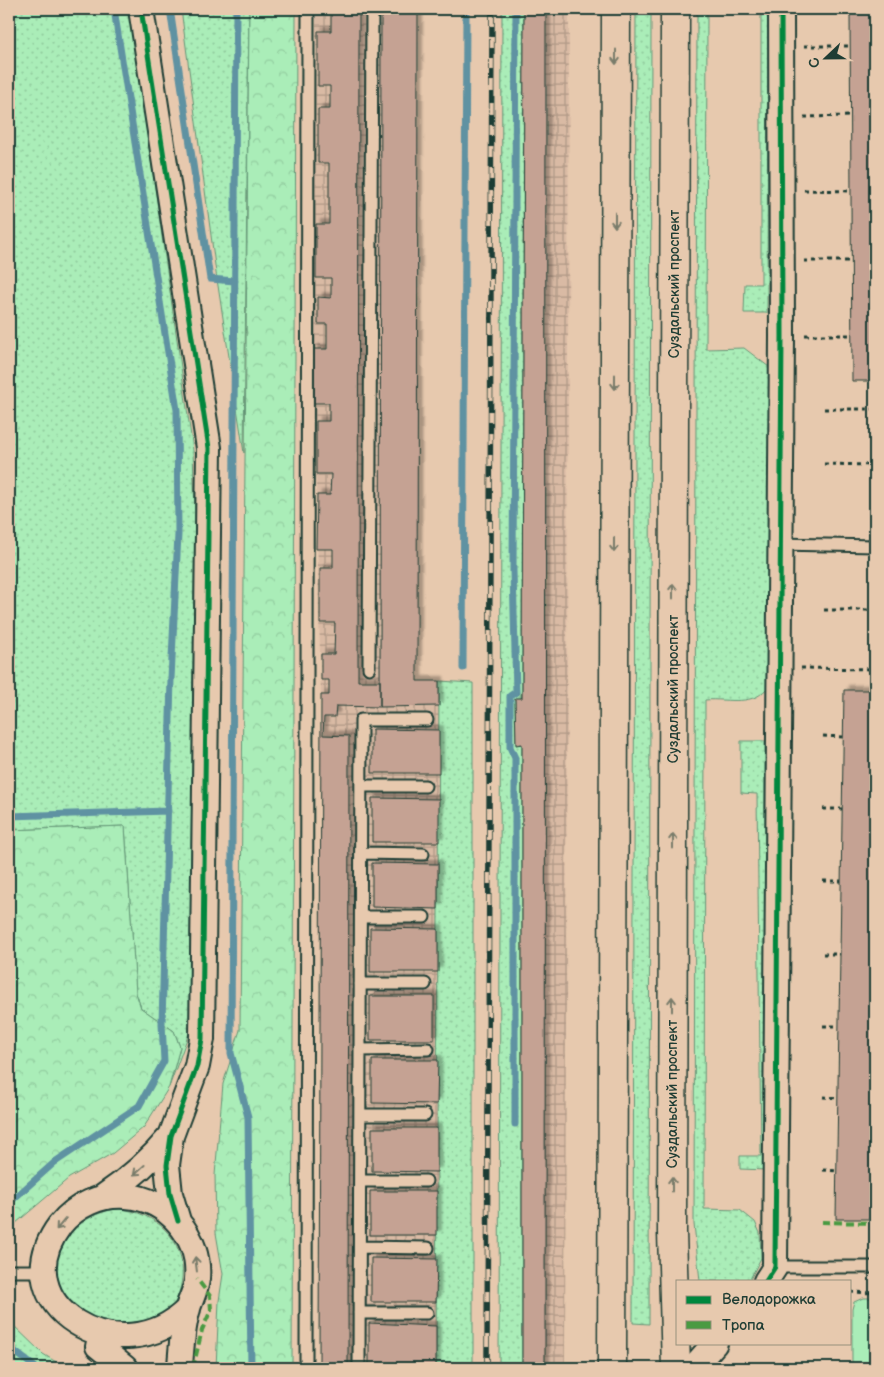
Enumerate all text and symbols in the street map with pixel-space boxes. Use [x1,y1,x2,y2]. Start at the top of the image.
north arrow [802,32,852,82]
one-way arrow [611,49,621,65]
text: С [805,55,824,70]
street label: Суздальский проспект [666,209,683,358]
one-way arrow [610,212,620,228]
one-way arrow [610,374,620,390]
one-way arrow [609,536,619,553]
one-way arrow [668,583,678,600]
street label: Суздальский проспект [665,614,682,763]
one-way arrow [668,833,678,850]
one-way arrow [667,996,677,1012]
street label: Суздальский проспект [664,1019,681,1168]
one-way arrow [133,1164,146,1176]
one-way arrow [667,1176,677,1192]
one-way arrow [56,1217,67,1230]
one-way arrow [191,1256,201,1272]
legend [676,1280,852,1344]
text: Велодорожка [722,1290,816,1309]
text: Тропа [722,1316,765,1335]

